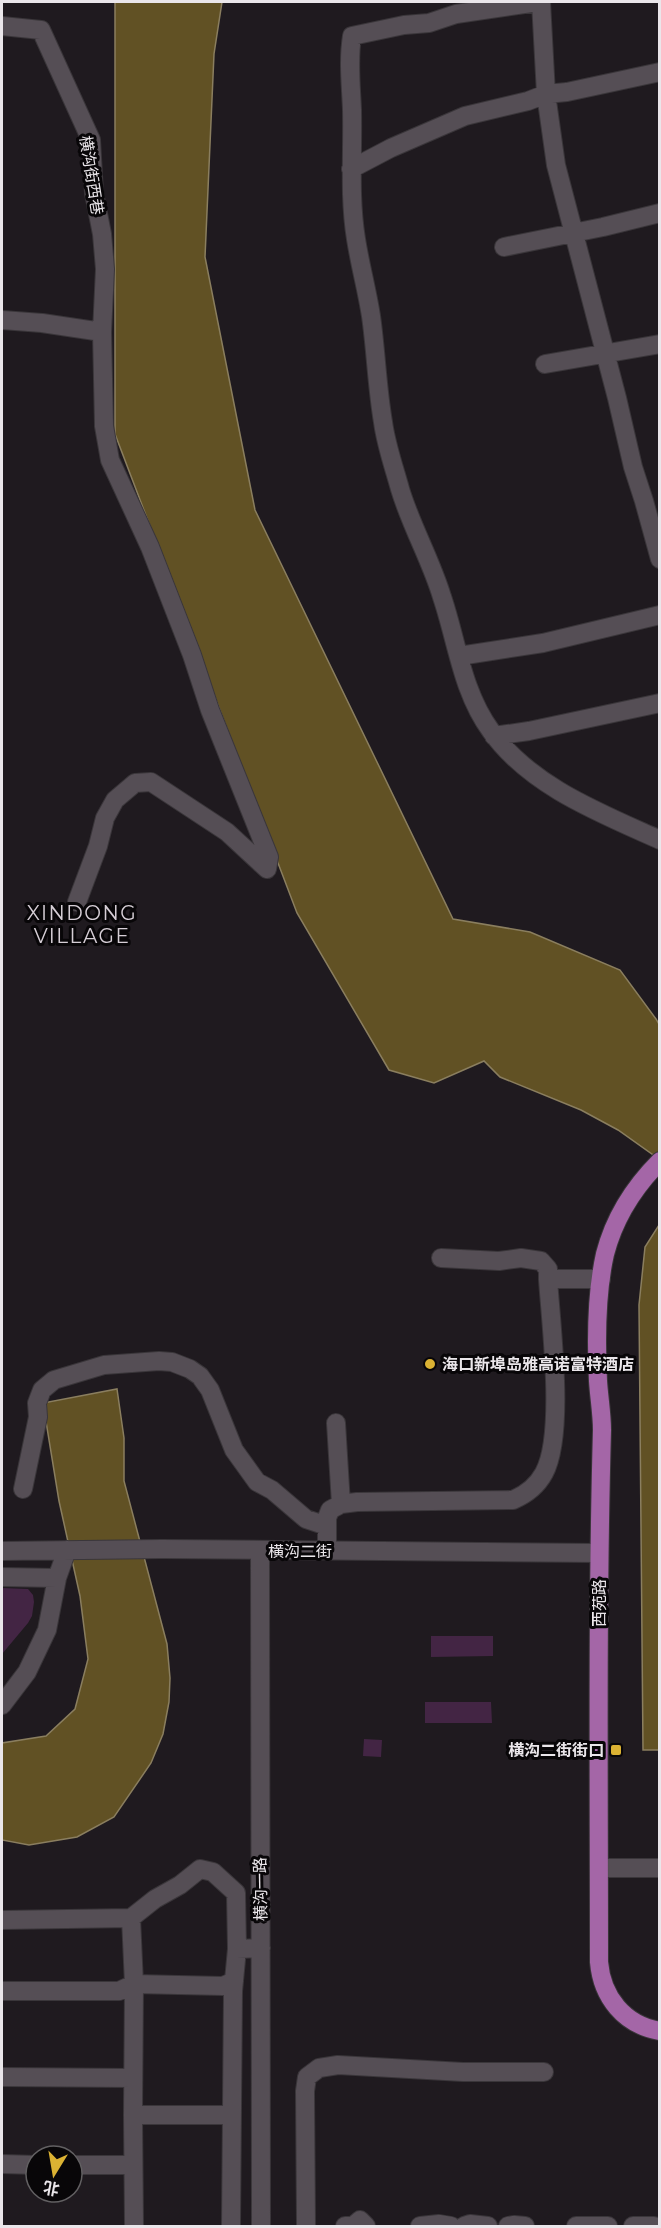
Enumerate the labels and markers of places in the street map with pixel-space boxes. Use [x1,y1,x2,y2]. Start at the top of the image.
place label: 海口新埠岛雅高诺富特酒店 [442,1355,634,1374]
marker: 海口新埠岛雅高诺富特酒店 [423,1357,437,1371]
place label: 横沟二街街口 [508,1741,604,1760]
marker: 横沟二街街口 [609,1743,623,1757]

